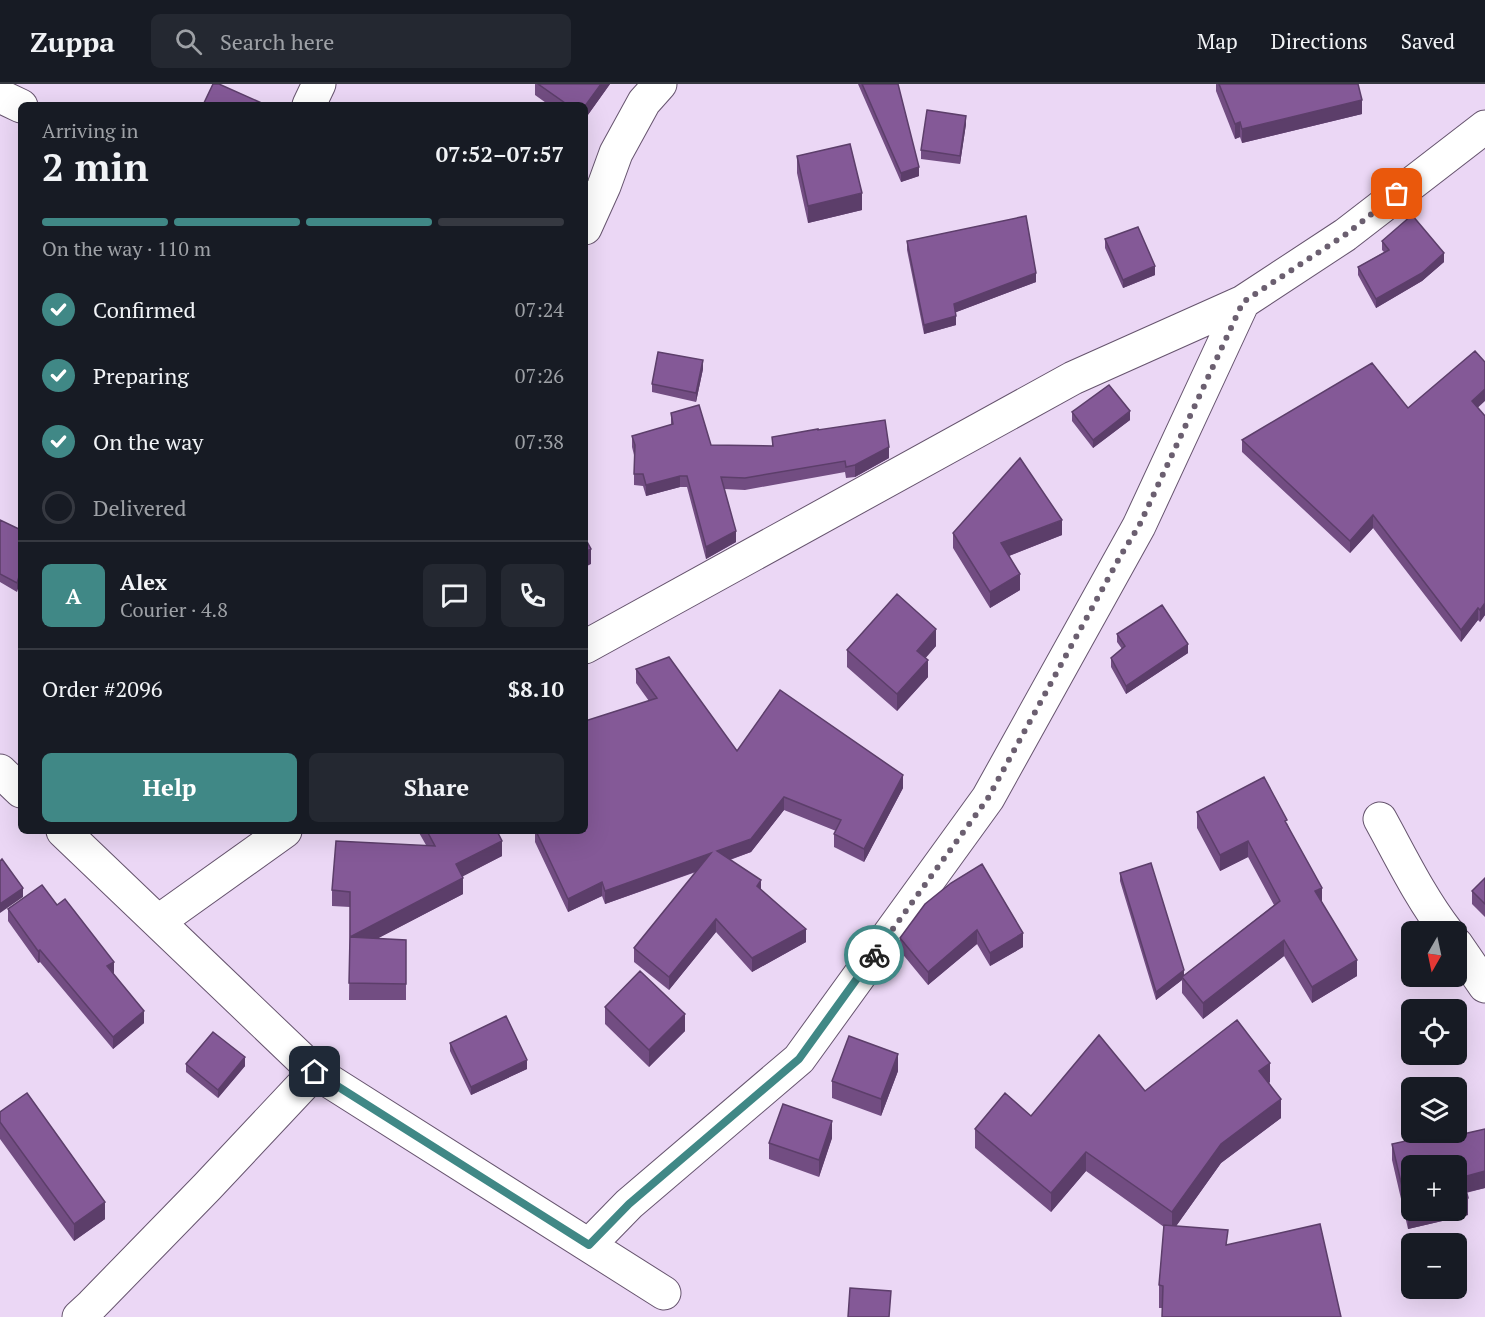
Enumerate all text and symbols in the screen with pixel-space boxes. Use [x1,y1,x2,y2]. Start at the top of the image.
search box [151,14,571,68]
text: Zuppa [30,23,115,60]
icon: search [172,25,205,58]
text: Search here [220,27,334,56]
text: Map [1197,27,1238,55]
text: Directions [1271,27,1368,55]
text: Saved [1401,27,1455,55]
text: Arriving in [42,117,138,144]
text: 07:52–07:57 [436,139,564,168]
text: 2 min [42,140,149,192]
pin [1371,168,1422,219]
icon: bag [1380,177,1413,210]
text: On the way · 110 m [42,235,211,262]
icon: check [42,293,75,326]
text: Confirmed [93,295,196,324]
text: 07:24 [515,296,564,323]
icon: check [42,359,75,392]
text: Preparing [93,361,189,390]
text: 07:26 [515,362,564,389]
icon: check [42,425,75,458]
text: On the way [93,427,203,456]
text: 07:38 [515,428,564,455]
text: Delivered [93,493,186,522]
button: chat [423,564,486,627]
button: phone [501,564,564,627]
text: Alex [120,567,167,596]
text: A [65,581,82,610]
text: Courier · 4.8 [120,596,228,623]
text: Order #2096 [42,674,162,703]
text: $8.10 [508,674,564,703]
button: Help [42,753,297,822]
button: Share [309,753,564,822]
north arrow [1401,921,1467,987]
map controls [1401,921,1467,1299]
courier [844,925,904,985]
icon: bike [858,939,891,972]
button: locate [1401,999,1467,1065]
pin [289,1046,340,1097]
icon: home [298,1055,331,1088]
button: layers [1401,1077,1467,1143]
button: + [1401,1155,1467,1221]
button: − [1401,1233,1467,1299]

